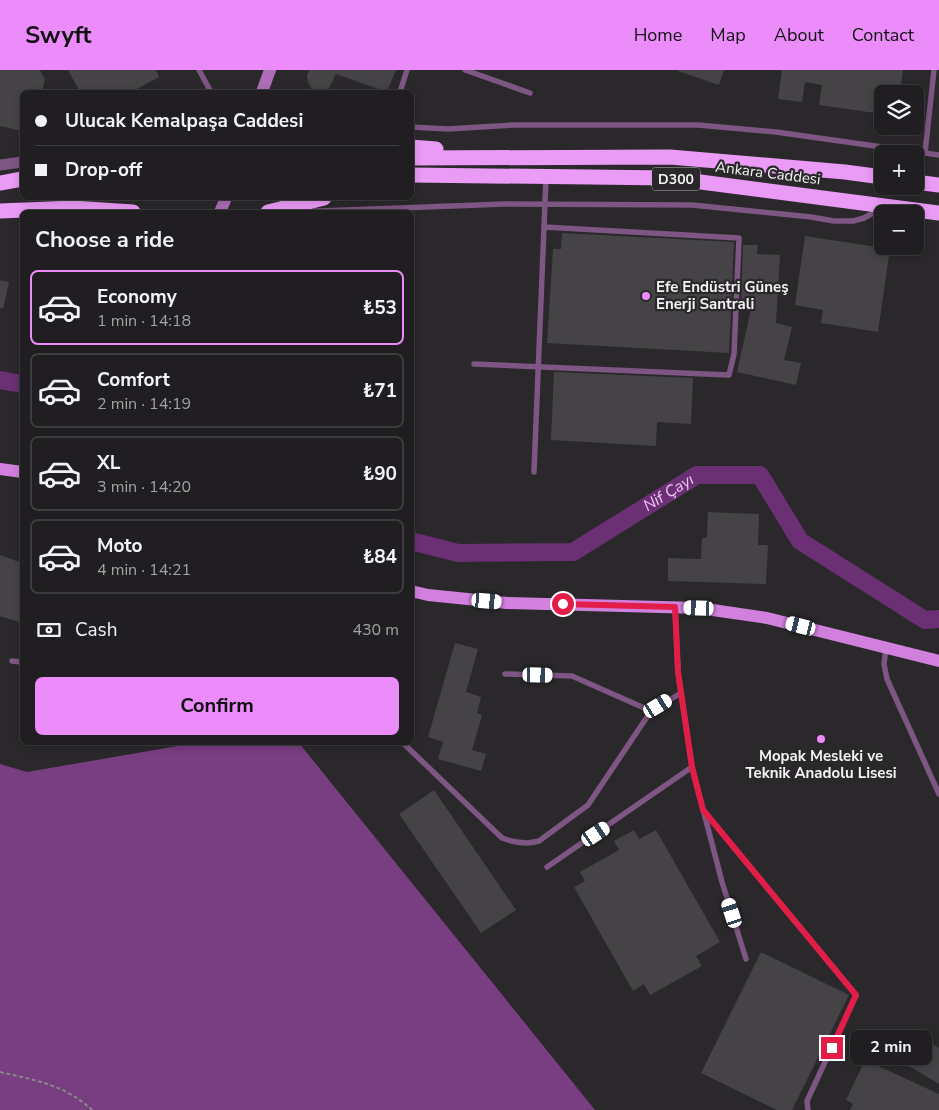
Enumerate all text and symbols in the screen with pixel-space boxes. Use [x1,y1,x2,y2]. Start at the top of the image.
text: Swyft [25,19,91,51]
text: Home [634,23,682,47]
text: Map [710,23,746,47]
text: About [774,23,824,47]
text: Contact [852,23,914,47]
map controls [874,85,924,255]
button: layers [874,85,924,135]
text: Ulucak Kemalpaşa Caddesi [65,108,303,134]
button: + [874,145,924,195]
text: Drop-off [65,157,142,183]
street label: Ankara Caddesi [714,157,822,189]
road number: D300 [652,168,700,190]
button: − [874,205,924,255]
text: Choose a ride [35,225,174,255]
place label: Efe Endüstri Güneş Enerji Santrali [656,277,788,314]
text: Economy [97,284,177,310]
icon: car [37,285,82,330]
marker: Efe Endüstri Güneş Enerji Santrali [640,290,652,302]
text: ₺53 [363,295,397,321]
text: 1 min · 14:18 [97,310,191,332]
text: Comfort [97,367,170,393]
icon: car [37,368,82,413]
text: ₺71 [363,378,397,404]
text: 2 min · 14:19 [97,393,191,415]
text: XL [97,450,120,476]
icon: car [37,451,82,496]
text: ₺90 [363,461,397,487]
water label: Nif Çayı [639,468,698,517]
text: 3 min · 14:20 [97,476,191,498]
text: Moto [97,533,143,559]
icon: car [37,534,82,579]
text: ₺84 [363,544,397,570]
text: 4 min · 14:21 [97,559,191,581]
car [471,592,502,610]
route start [552,593,574,615]
car [683,600,714,616]
car [784,615,817,637]
icon: cash [35,616,63,644]
text: Cash [75,617,117,643]
text: 430 m [352,619,399,641]
car [522,667,553,683]
button: Confirm [35,677,399,735]
car [641,692,674,720]
marker: Mopak Mesleki ve Teknik Anadolu Lisesi [815,733,827,745]
place label: Mopak Mesleki ve Teknik Anadolu Lisesi [745,746,897,783]
car [579,819,612,849]
car [720,896,743,930]
callout: 2 min [850,1030,932,1066]
text: 2 min [870,1036,912,1058]
route end [821,1037,843,1059]

